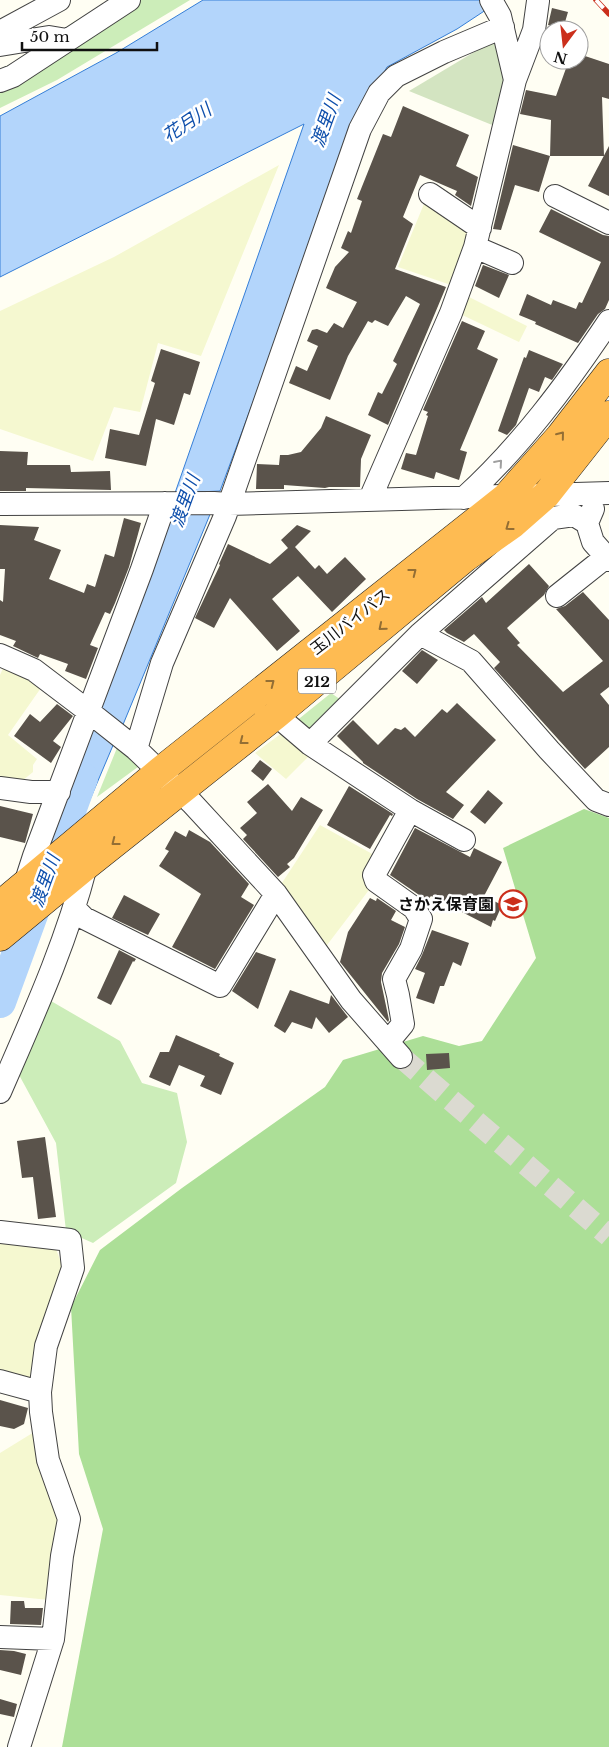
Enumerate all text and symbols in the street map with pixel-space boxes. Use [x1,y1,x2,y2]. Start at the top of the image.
scale bar [22,20,158,52]
north arrow [539,20,589,70]
text: 50 m [30,27,70,46]
text: N [552,47,569,68]
water label: 渡里川 [306,90,346,150]
water label: 花月川 [158,98,217,147]
one-way arrow [556,432,564,441]
one-way arrow [493,460,502,469]
water label: 渡里川 [165,470,205,530]
one-way arrow [505,521,515,530]
one-way arrow [407,569,416,577]
street label: 玉川バイパス [306,584,394,658]
one-way arrow [378,621,387,630]
road number: 212 [298,668,336,694]
one-way arrow [265,681,274,689]
one-way arrow [239,736,248,745]
one-way arrow [112,837,121,846]
water label: 渡里川 [25,850,65,910]
school or university icon: さかえ保育園 [498,889,528,919]
place label: さかえ保育園 [398,894,494,914]

